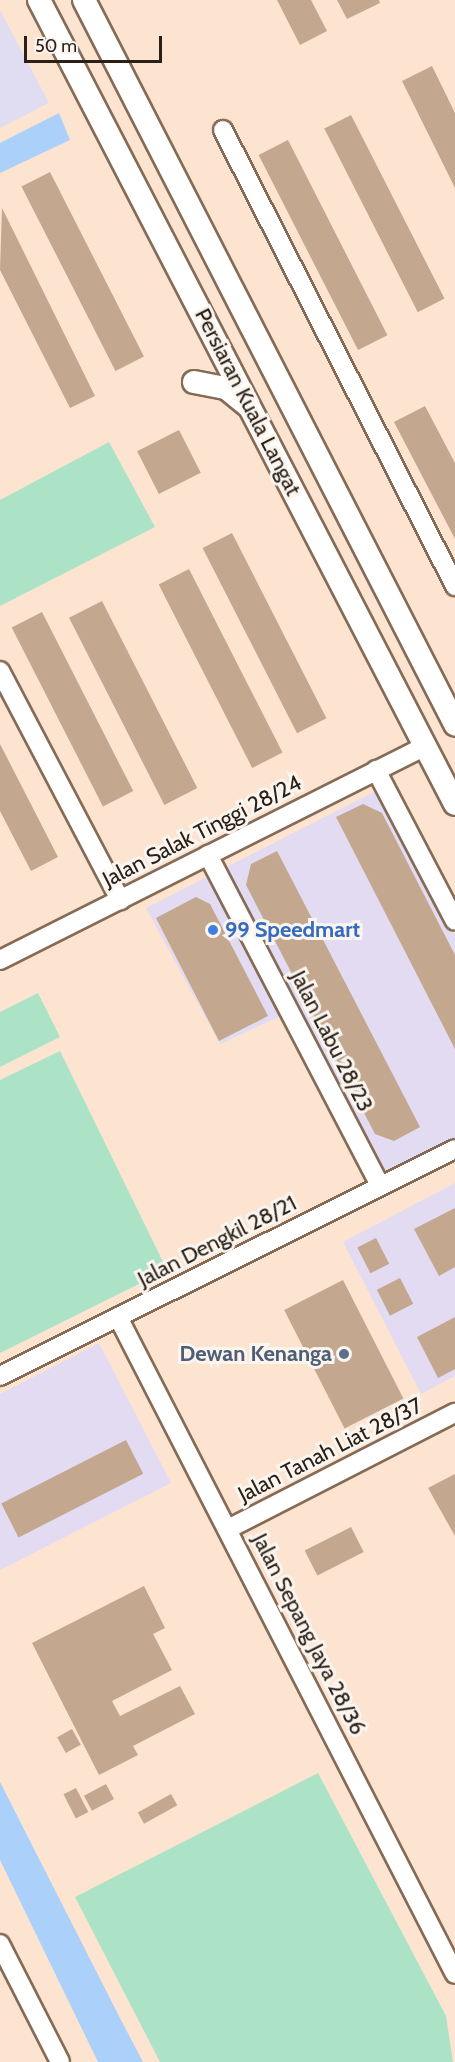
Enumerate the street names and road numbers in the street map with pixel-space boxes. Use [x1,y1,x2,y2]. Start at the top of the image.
street label: Persiaran Kuala Langat [189,304,307,500]
street label: Jalan Salak Tinggi 28/24 [98,769,306,893]
street label: Jalan Labu 28/23 [285,966,379,1116]
street label: Jalan Dengkil 28/21 [133,1190,301,1292]
street label: Jalan Tanah Liat 28/37 [234,1392,426,1508]
street label: Jalan Sepang Jaya 28/36 [247,1529,371,1739]

